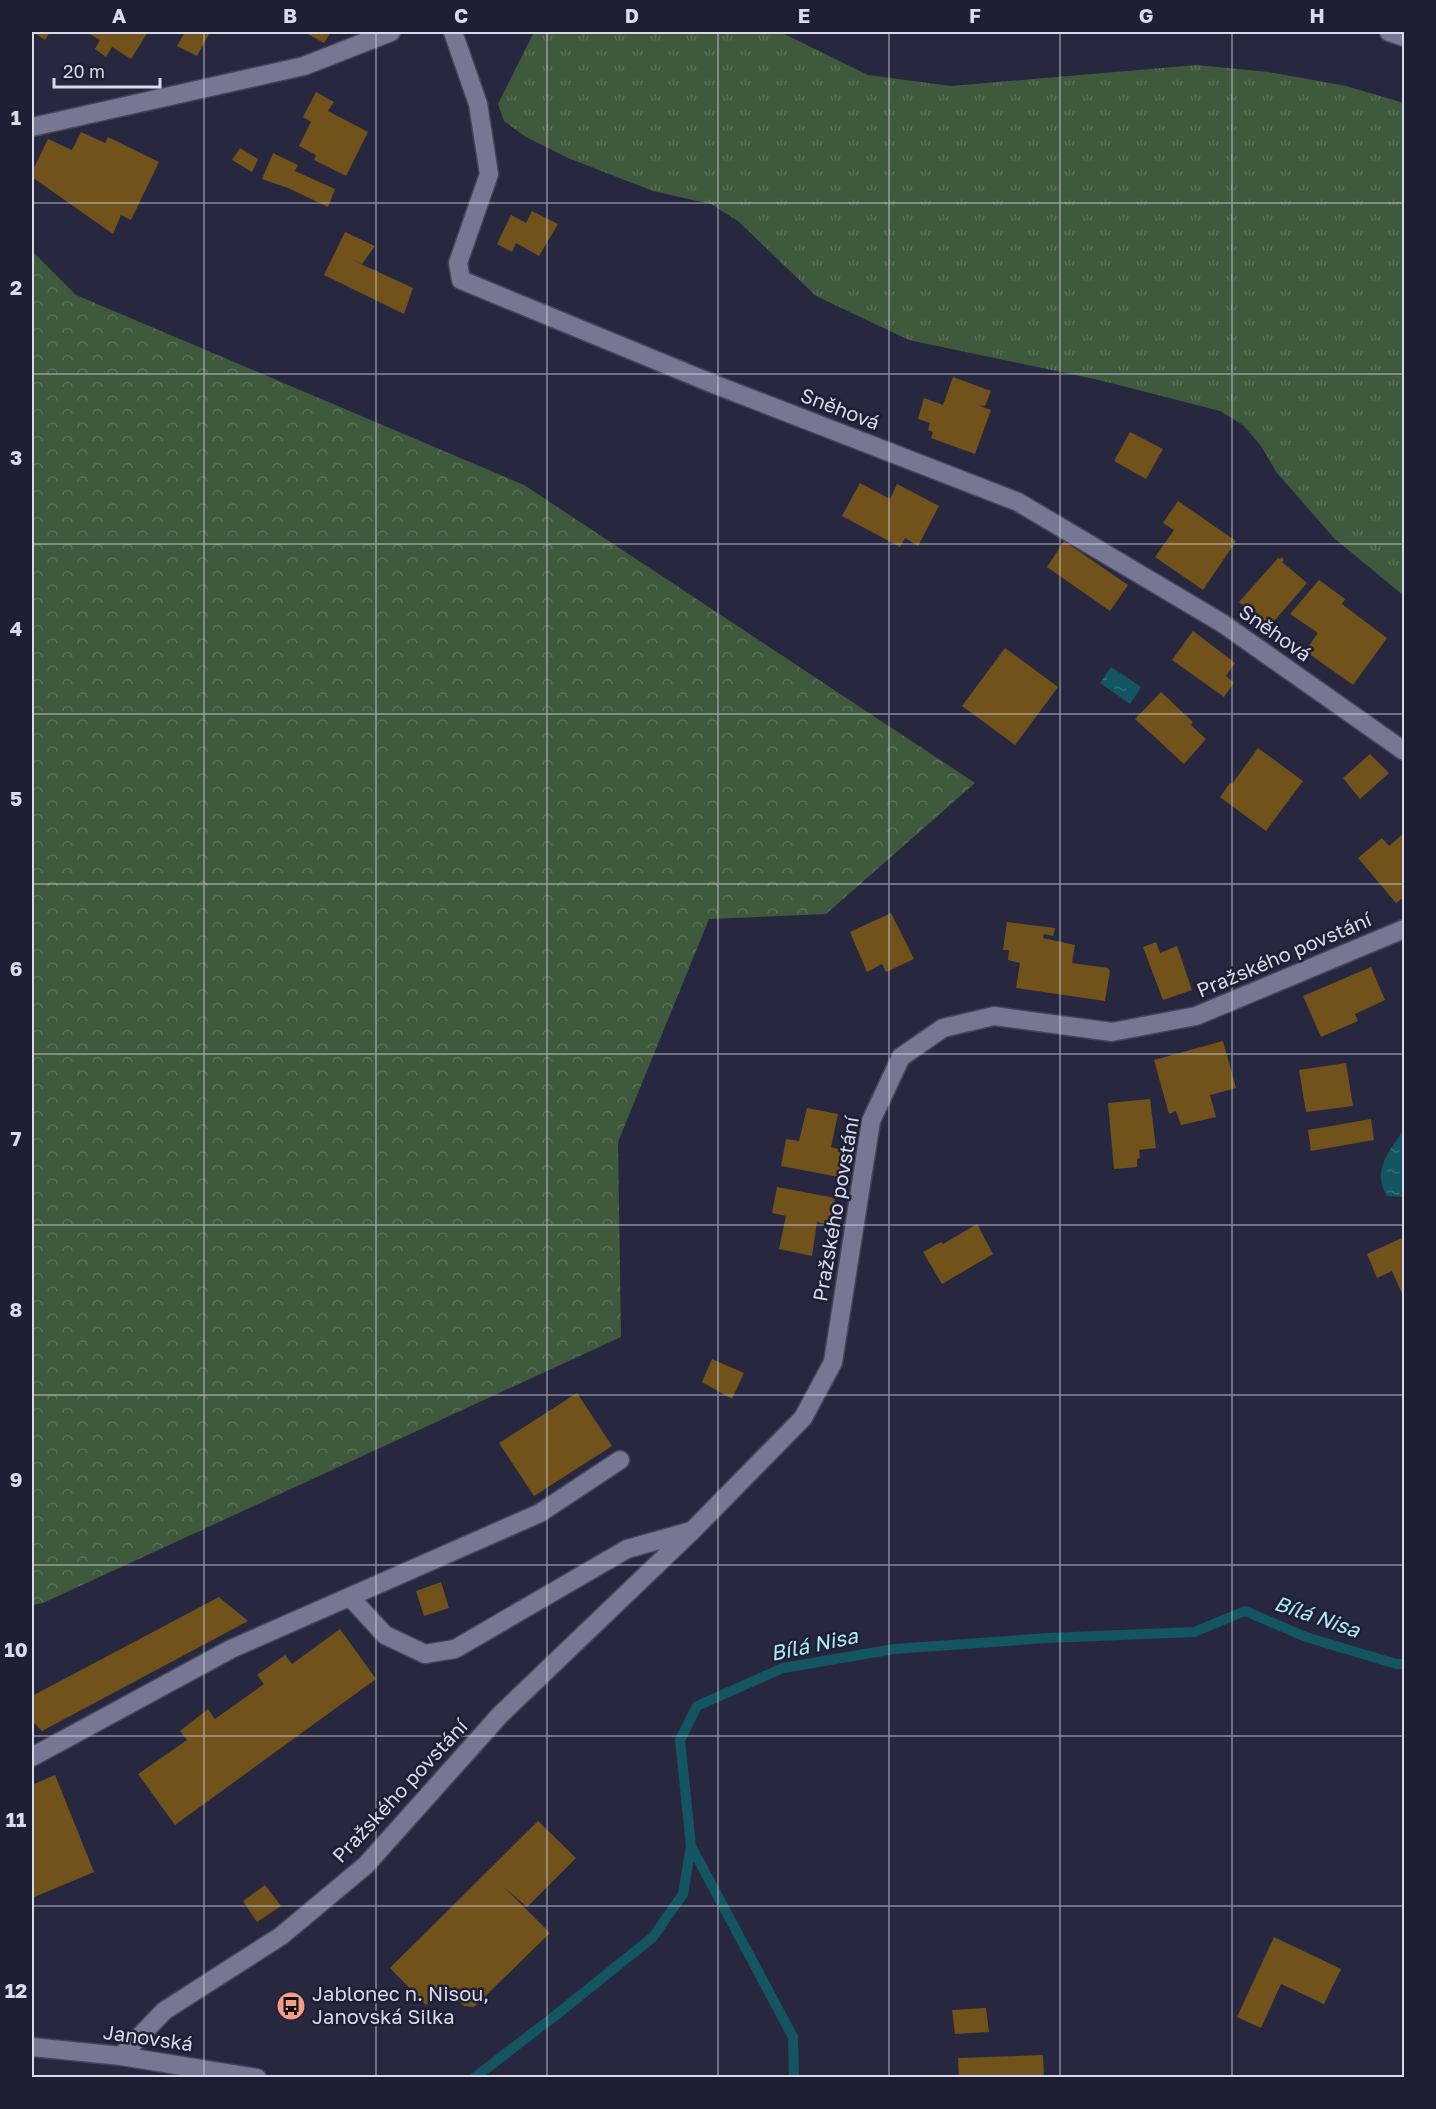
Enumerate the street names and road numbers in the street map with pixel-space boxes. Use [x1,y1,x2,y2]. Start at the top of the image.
street label: Sněhová [798,382,883,434]
street label: Sněhová [1235,599,1316,666]
street label: Pražského povstání [1193,906,1376,1002]
street label: Pražského povstání [807,1113,863,1303]
street label: Pražského povstání [327,1712,473,1867]
street label: Janovská [102,2019,195,2055]

